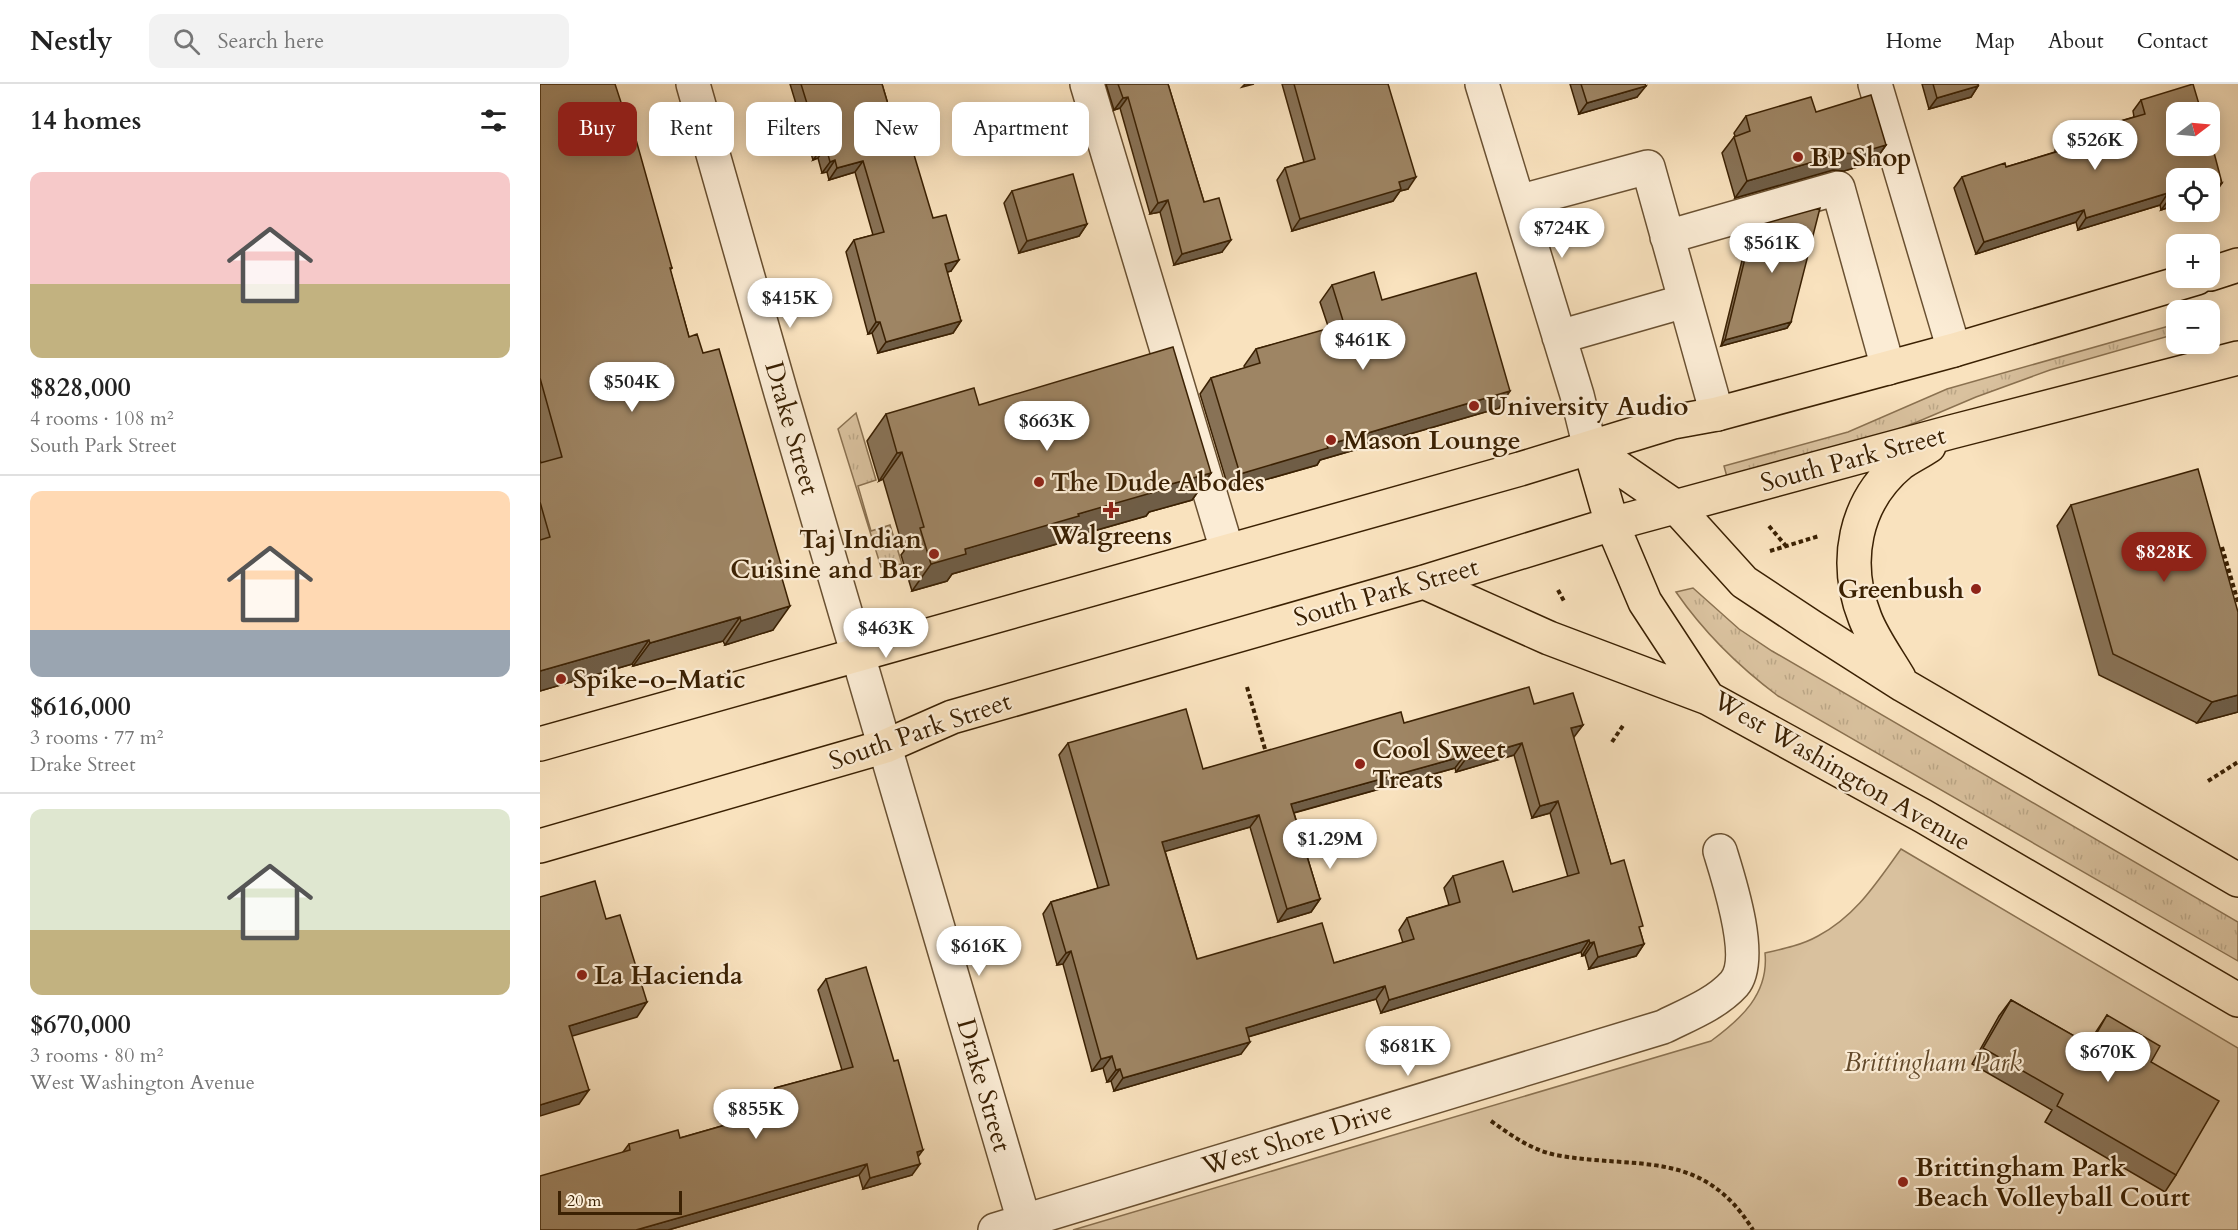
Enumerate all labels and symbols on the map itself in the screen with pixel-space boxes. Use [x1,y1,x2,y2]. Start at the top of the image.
north arrow [2166,102,2220,156]
pin: $526K [2053,120,2137,171]
place label: BP Shop [1810,140,1912,175]
marker: BP Shop [1791,150,1805,164]
pin: $724K [1520,208,1604,259]
pin: $561K [1730,223,1814,274]
pin: $415K [748,278,832,329]
pin: $461K [1321,320,1405,371]
street label: Drake Street [756,357,828,499]
pin: $504K [590,362,674,413]
place label: University Audio [1486,389,1688,424]
marker: University Audio [1467,399,1481,413]
pin: $663K [1005,401,1089,452]
street label: South Park Street [1757,417,1949,501]
place label: Mason Lounge [1343,423,1521,458]
marker: Mason Lounge [1324,433,1338,447]
place label: The Dude Abodes [1051,465,1265,500]
marker: The Dude Abodes [1032,475,1046,489]
marker: Walgreens [1104,503,1118,517]
place label: Walgreens [1049,518,1172,553]
place label: Taj Indian Cuisine and Bar [730,522,923,587]
pin: $828K [2122,532,2206,583]
marker: Taj Indian Cuisine and Bar [927,547,941,561]
street label: South Park Street [1290,549,1482,635]
place label: Greenbush [1838,572,1964,607]
marker: Greenbush [1969,582,1983,596]
pin: $463K [844,608,928,659]
place label: Spike-o-Matic [573,662,746,697]
marker: Spike-o-Matic [554,672,568,686]
street label: West Washington Avenue [1706,682,1977,859]
street label: South Park Street [824,683,1016,779]
place label: Cool Sweet Treats [1372,732,1505,797]
marker: Cool Sweet Treats [1353,757,1367,771]
pin: $1.29M [1281,819,1379,870]
pin: $616K [937,926,1021,977]
place label: La Hacienda [594,958,743,993]
marker: La Hacienda [575,968,589,982]
street label: Drake Street [948,1014,1020,1156]
pin: $681K [1366,1026,1450,1077]
pin: $670K [2066,1032,2150,1083]
park label: Brittingham Park [1844,1045,2022,1080]
pin: $855K [714,1089,798,1140]
street label: West Shore Drive [1197,1092,1396,1184]
place label: Brittingham Park Beach Volleyball Court [1915,1150,2190,1215]
marker: Brittingham Park Beach Volleyball Court [1896,1175,1910,1189]
scale bar [558,1188,682,1216]

